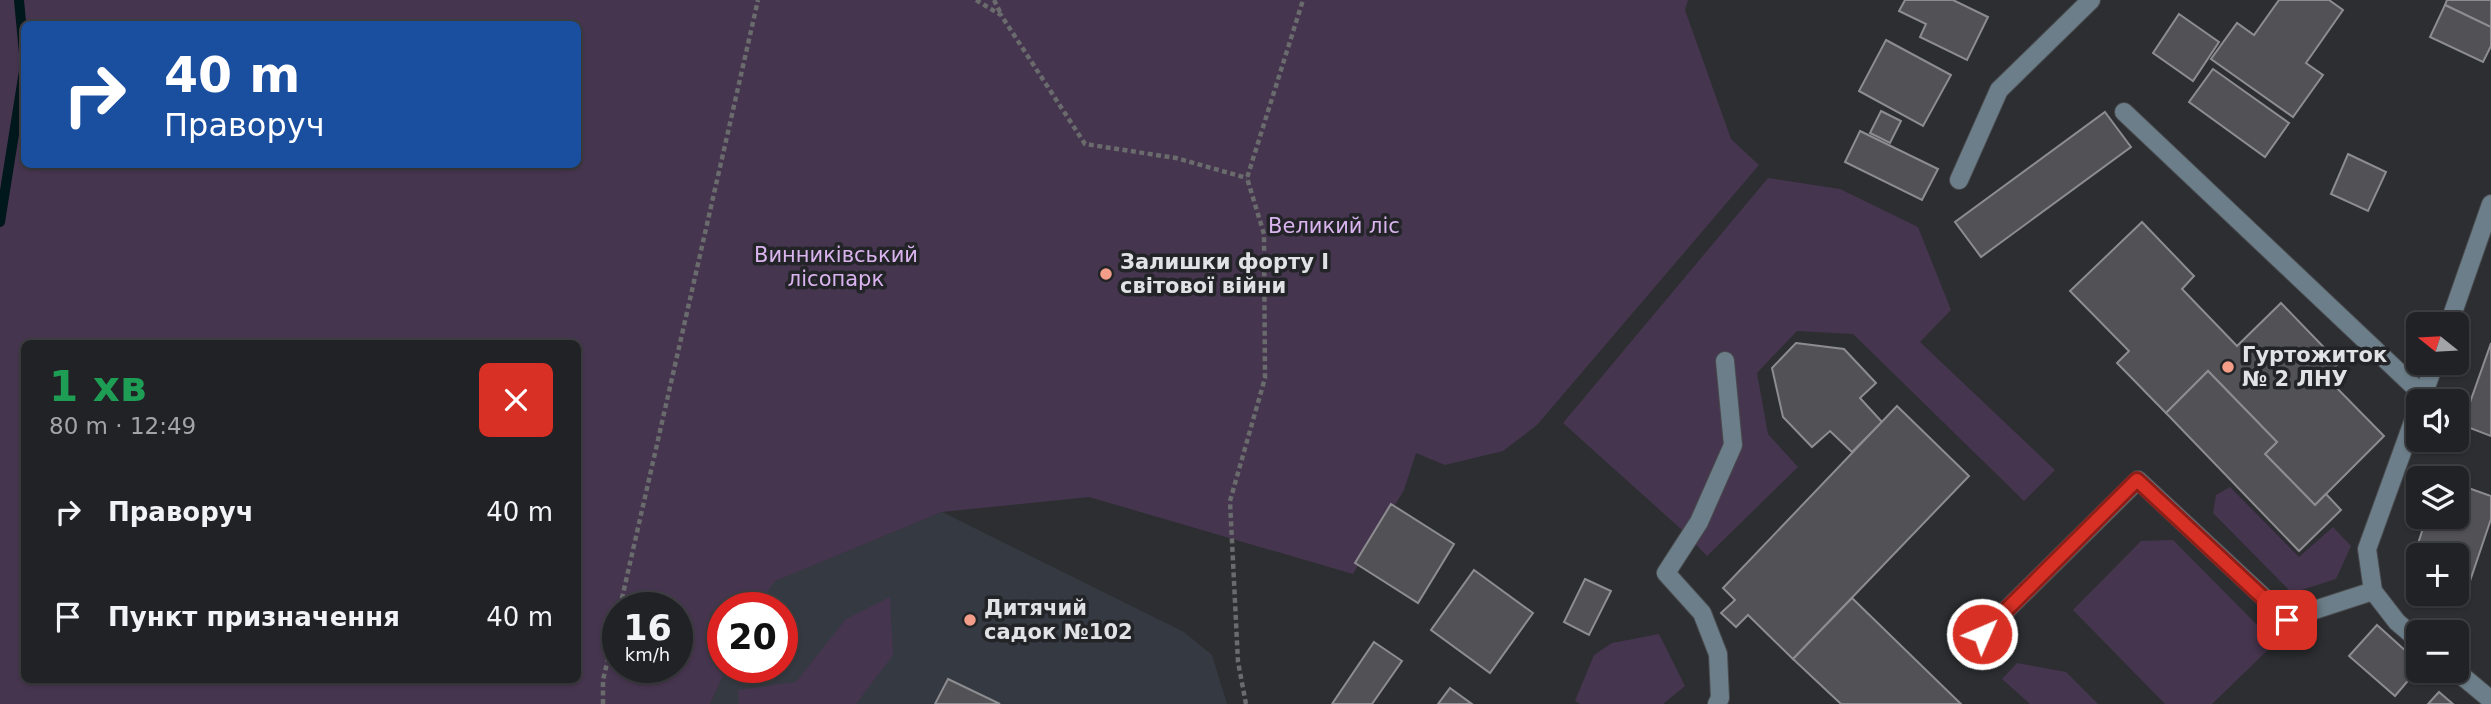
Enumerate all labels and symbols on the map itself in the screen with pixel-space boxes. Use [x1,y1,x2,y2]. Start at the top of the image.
park label: Великий ліс [1268,214,1400,238]
park label: Винниківський лісопарк [754,243,918,291]
place label: Залишки форту І світової війни [1120,250,1329,298]
marker: Залишки форту І світової війни [1098,266,1114,282]
north arrow [2406,312,2469,374]
place label: Гуртожиток № 2 ЛНУ [2242,343,2387,391]
marker: Гуртожиток № 2 ЛНУ [2220,359,2236,375]
pin [2257,590,2317,650]
speed limit sign: 20 [707,592,798,683]
place label: Дитячий садок №102 [984,596,1133,644]
position arrow [1945,597,2019,671]
marker: Дитячий садок №102 [962,612,978,628]

